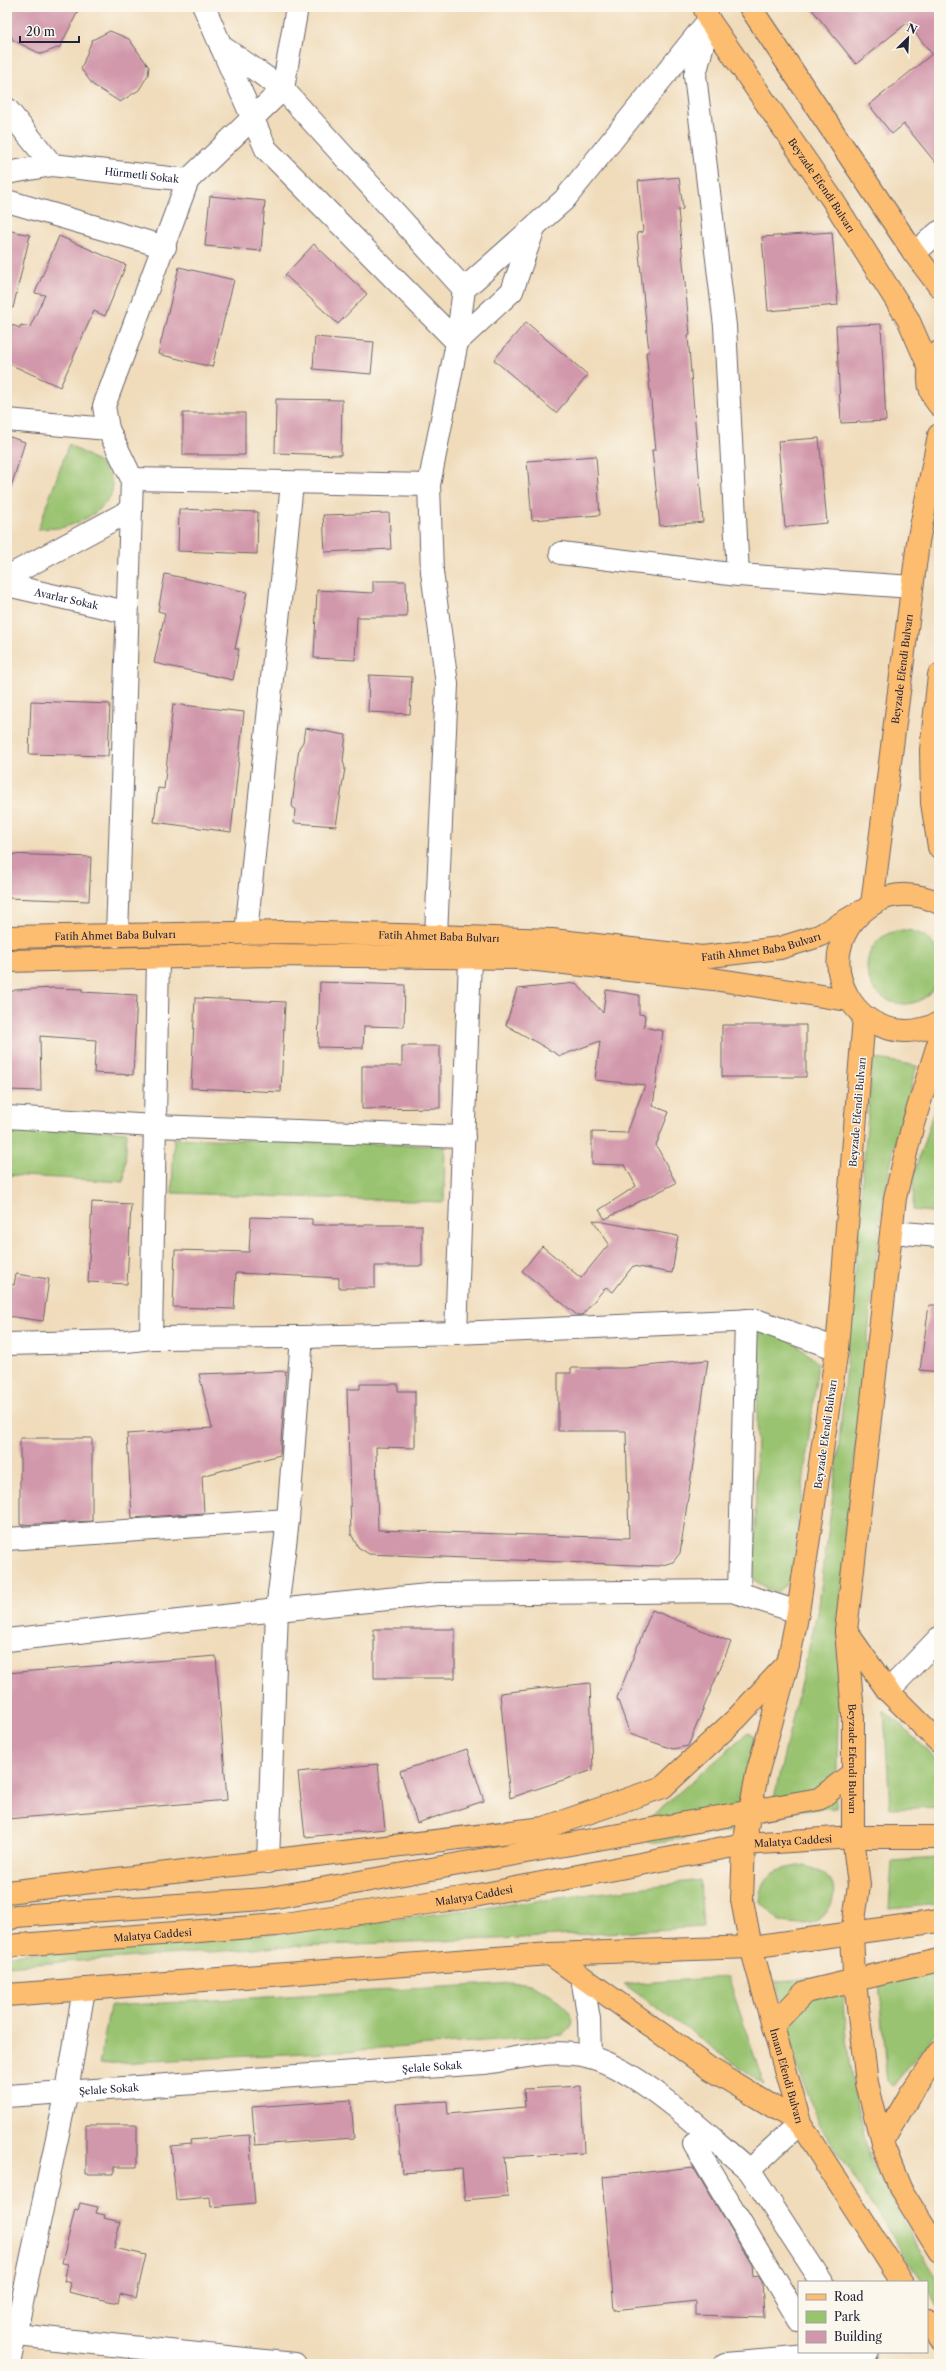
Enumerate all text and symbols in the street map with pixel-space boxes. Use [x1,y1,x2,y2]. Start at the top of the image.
scale bar [20,18,79,44]
north arrow [888,18,928,58]
text: N [905,21,920,37]
text: 20 m [26,24,55,39]
street label: Beyzade Efendi Bulvarı [785,136,857,235]
street label: Hürmetli Sokak [104,165,181,186]
street label: Avarlar Sokak [32,585,101,613]
street label: Beyzade Efendi Bulvarı [889,613,916,725]
street label: Fatih Ahmet Baba Bulvarı [54,928,176,943]
street label: Fatih Ahmet Baba Bulvarı [378,928,500,945]
street label: Fatih Ahmet Baba Bulvarı [701,930,822,964]
street label: Beyzade Efendi Bulvarı [846,1056,869,1168]
street label: Beyzade Efendi Bulvarı [811,1378,840,1490]
street label: Beyzade Efendi Bulvarı [845,1703,859,1814]
street label: Malatya Caddesi [753,1832,833,1850]
street label: Malatya Caddesi [434,1883,514,1909]
street label: Malatya Caddesi [113,1926,192,1945]
street label: İmam Efendi Bulvarı [767,2027,806,2125]
street label: Şelale Sokak [402,2058,464,2076]
street label: Şelale Sokak [78,2081,140,2098]
legend [798,2281,928,2353]
text: Road [834,2289,864,2304]
text: Park [834,2309,861,2324]
text: Building [834,2329,882,2344]

